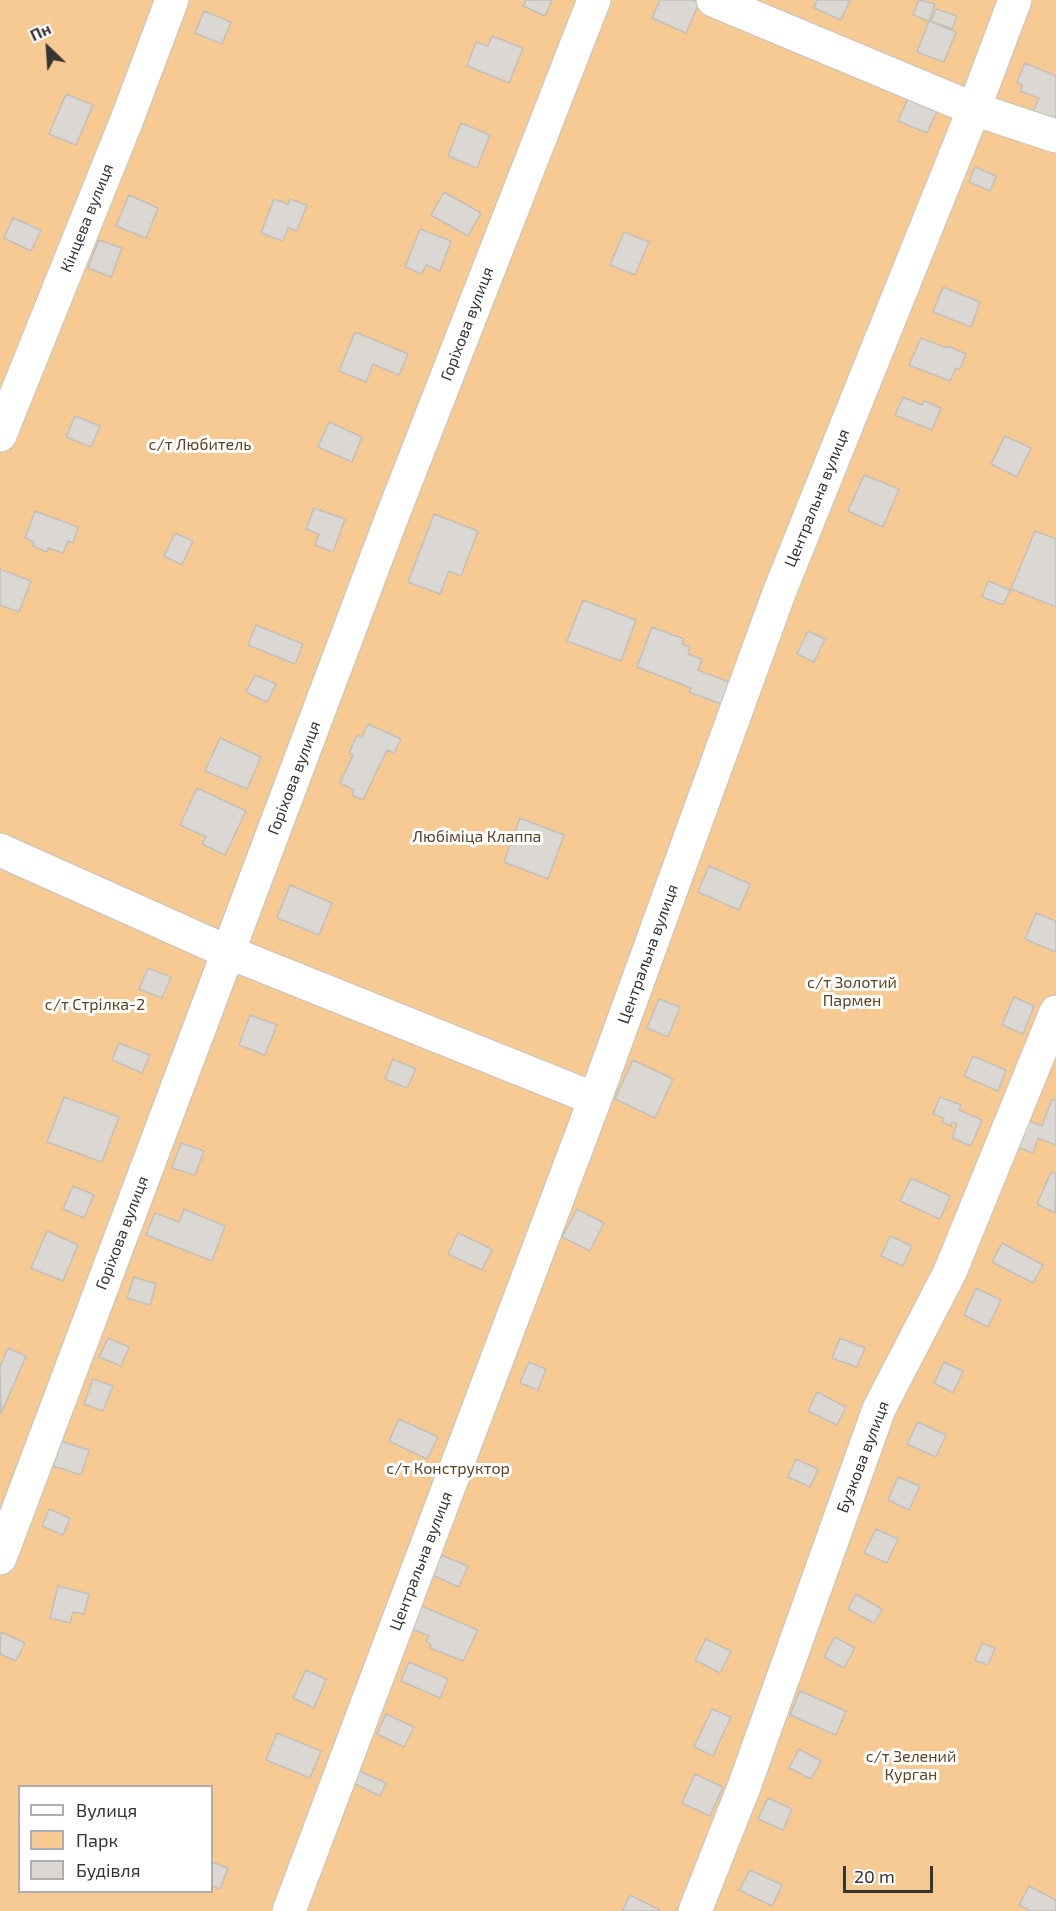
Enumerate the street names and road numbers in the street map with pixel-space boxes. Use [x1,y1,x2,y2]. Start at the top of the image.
street label: Кінцева вулиця [56,161,118,275]
street label: Горіхова вулиця [436,264,498,384]
street label: Центральна вулиця [781,426,853,570]
street label: Горіхова вулиця [263,718,325,838]
street label: Центральна вулиця [614,882,682,1026]
street label: Горіхова вулиця [91,1173,153,1293]
street label: Бузкова вулиця [833,1398,893,1516]
street label: Центральна вулиця [386,1489,456,1633]

